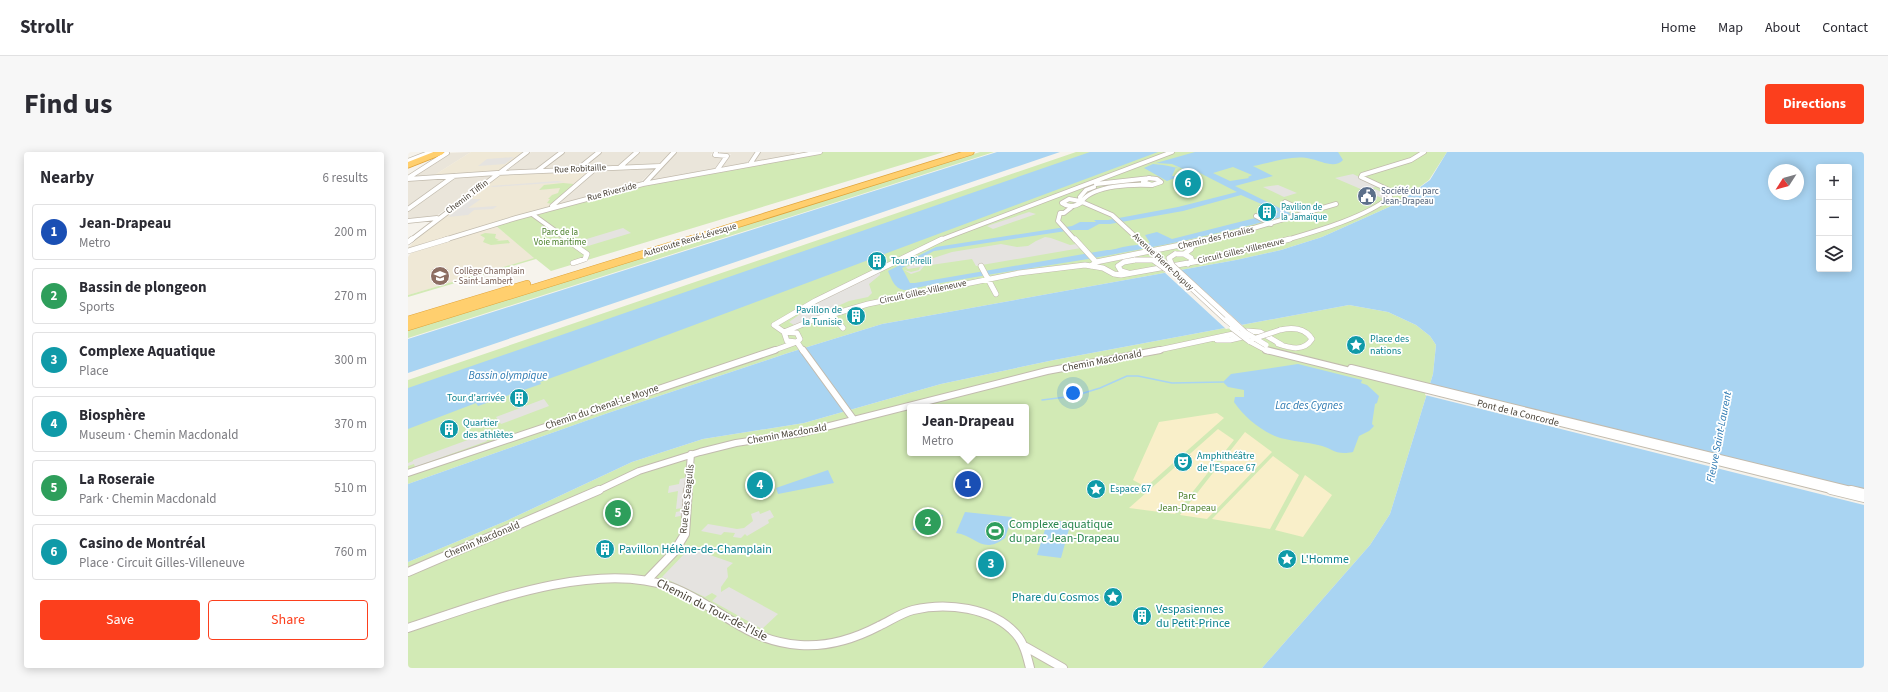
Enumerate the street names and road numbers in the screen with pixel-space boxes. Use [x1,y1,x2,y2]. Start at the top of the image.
street label: Rue Robitaille [554,161,607,177]
street label: Chemin Tiffin [443,177,491,217]
street label: Rue Riverside [586,179,639,205]
street label: Autoroute René-Lévesque [642,219,739,260]
street label: Chemin des Floralies [1177,223,1256,253]
street label: Avenue Pierre-Dupuy [1130,230,1197,294]
street label: Circuit Gilles-Villeneuve [1196,235,1286,267]
street label: Circuit Gilles-Villeneuve [878,276,968,308]
street label: Chemin Macdonald [1061,346,1143,376]
street label: Chemin du Chenal-Le Moyne [543,381,661,433]
street label: Pont de la Concorde [1476,396,1561,430]
street label: Chemin Macdonald [746,420,828,448]
street label: Rue des Seagulls [676,464,698,534]
street label: Chemin Macdonald [442,518,522,562]
street label: Chemin du Tour-de-l'Isle [653,575,771,645]

